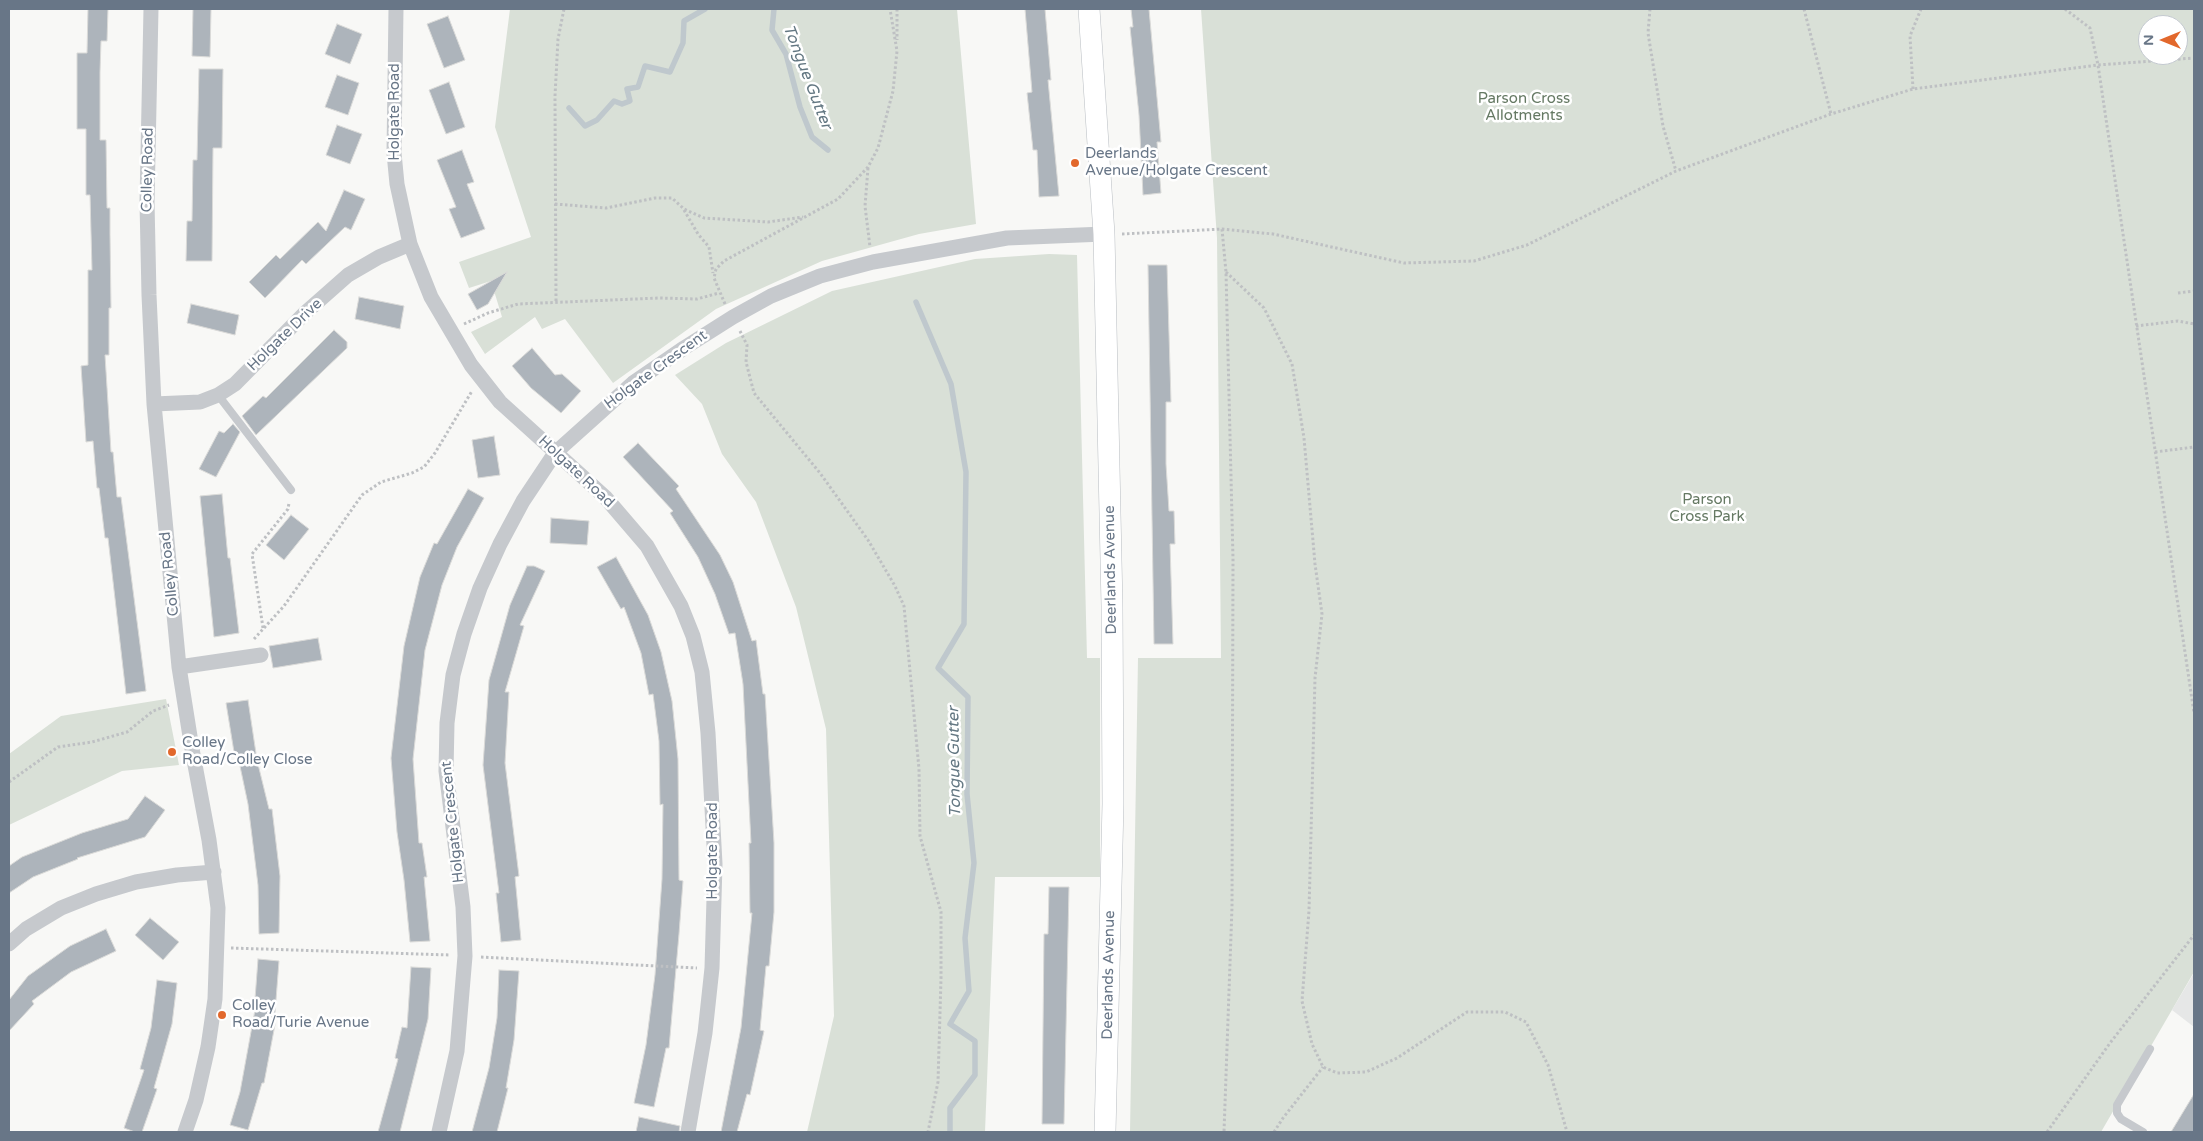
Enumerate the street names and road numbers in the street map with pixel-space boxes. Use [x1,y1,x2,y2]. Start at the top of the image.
street label: Holgate Road [386,63,404,161]
street label: Colley Road [138,127,158,213]
street label: Holgate Drive [244,295,326,375]
street label: Holgate Crescent [601,327,711,413]
street label: Holgate Road [534,432,618,512]
street label: Deerlands Avenue [1101,505,1121,635]
street label: Colley Road [157,531,183,617]
street label: Holgate Crescent [438,760,468,884]
street label: Holgate Road [704,802,722,900]
street label: Deerlands Avenue [1099,910,1119,1040]

